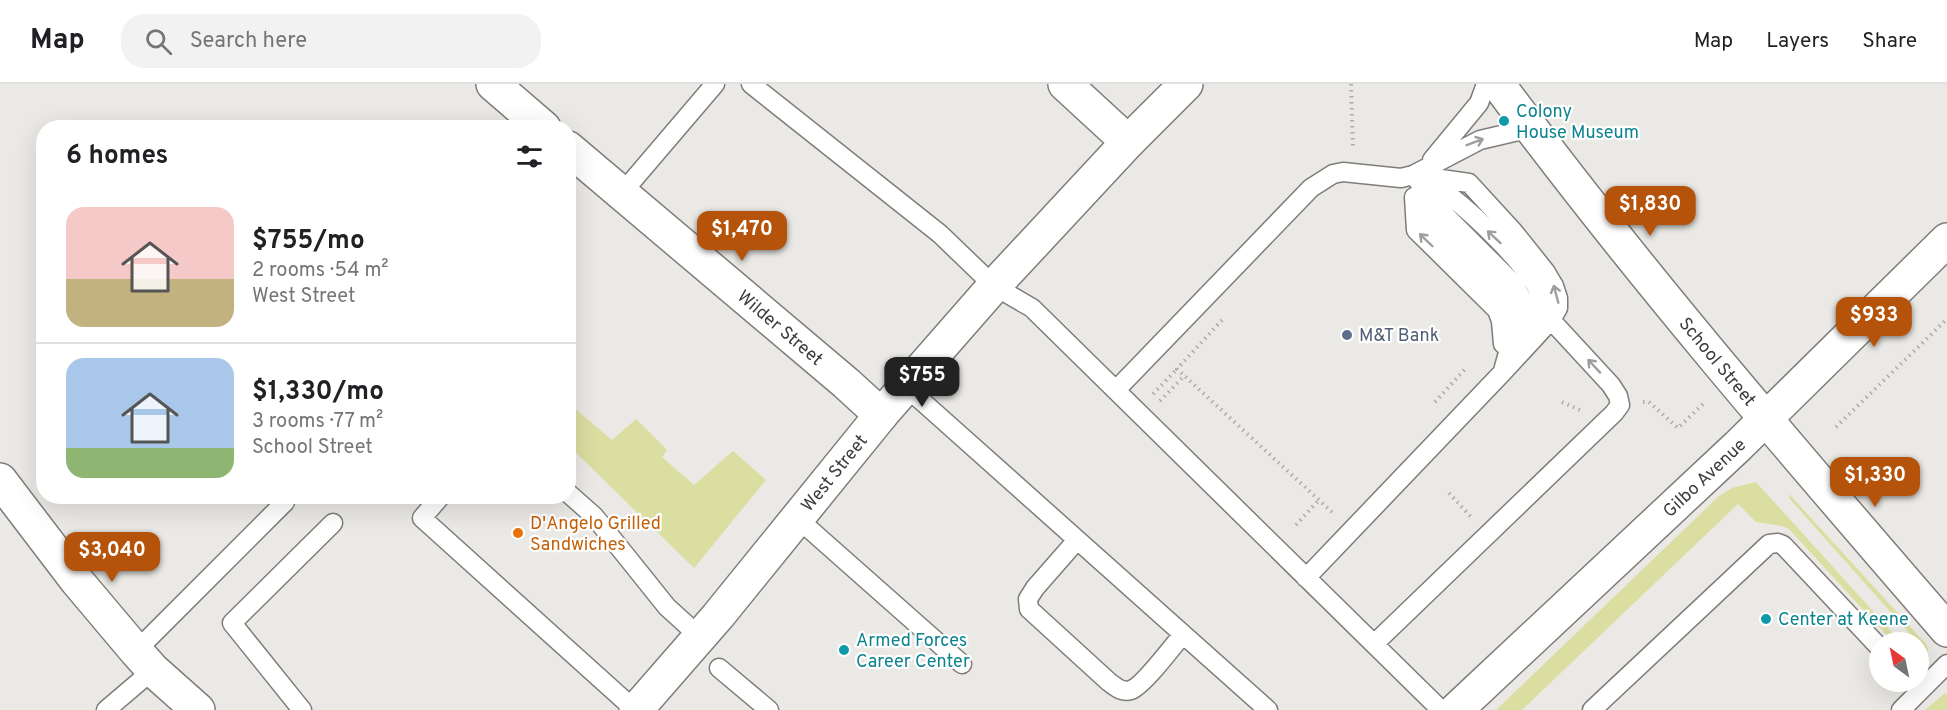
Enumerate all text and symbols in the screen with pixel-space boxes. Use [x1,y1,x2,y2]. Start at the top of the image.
search box [121,14,541,68]
text: Map [30,23,85,59]
icon: search [142,25,175,58]
text: Search here [190,28,307,55]
text: Map [1694,28,1733,55]
text: Layers [1766,28,1829,55]
text: Share [1862,28,1917,55]
place label: Colony House Museum [1516,101,1639,145]
marker: Colony House Museum [1497,114,1511,128]
one-way arrow [1466,136,1484,147]
text: 6 homes [66,140,168,173]
icon: filters [513,140,546,173]
pin: $1,830 [1601,186,1699,237]
text: $1,830 [1619,192,1681,218]
pin: $1,470 [693,211,791,262]
text: $1,470 [711,217,773,243]
text: $755/mo [252,225,365,258]
icon: home [114,231,186,303]
one-way arrow [1487,231,1502,245]
one-way arrow [1419,233,1434,247]
text: 2 rooms · 54 m² [252,258,389,284]
text: West Street [252,284,355,310]
one-way arrow [1549,285,1561,304]
street label: Wilder Street [732,286,827,371]
pin: $933 [1838,297,1910,348]
text: $933 [1850,303,1898,329]
street label: School Street [1673,313,1760,412]
place label: M&T Bank [1359,325,1439,348]
marker: M&T Bank [1340,328,1354,342]
pin: $755 [886,357,958,408]
one-way arrow [1587,359,1601,374]
text: $755 [898,363,946,389]
text: $1,330/mo [252,376,384,409]
icon: home [114,382,186,454]
text: 3 rooms · 77 m² [252,409,383,435]
street label: West Street [797,430,874,517]
street label: Gilbo Avenue [1659,434,1752,523]
text: School Street [252,435,373,461]
pin: $1,330 [1826,457,1924,508]
text: $1,330 [1844,463,1906,489]
place label: D'Angelo Grilled Sandwiches [530,513,661,557]
marker: D'Angelo Grilled Sandwiches [511,526,525,540]
pin: $3,040 [63,532,161,583]
text: $3,040 [78,538,146,564]
place label: Center at Keene [1778,609,1909,632]
marker: Center at Keene [1759,612,1773,626]
place label: Armed Forces Career Center [856,630,970,674]
north arrow [1869,632,1929,692]
map controls [1869,632,1929,692]
marker: Armed Forces Career Center [837,643,851,657]

